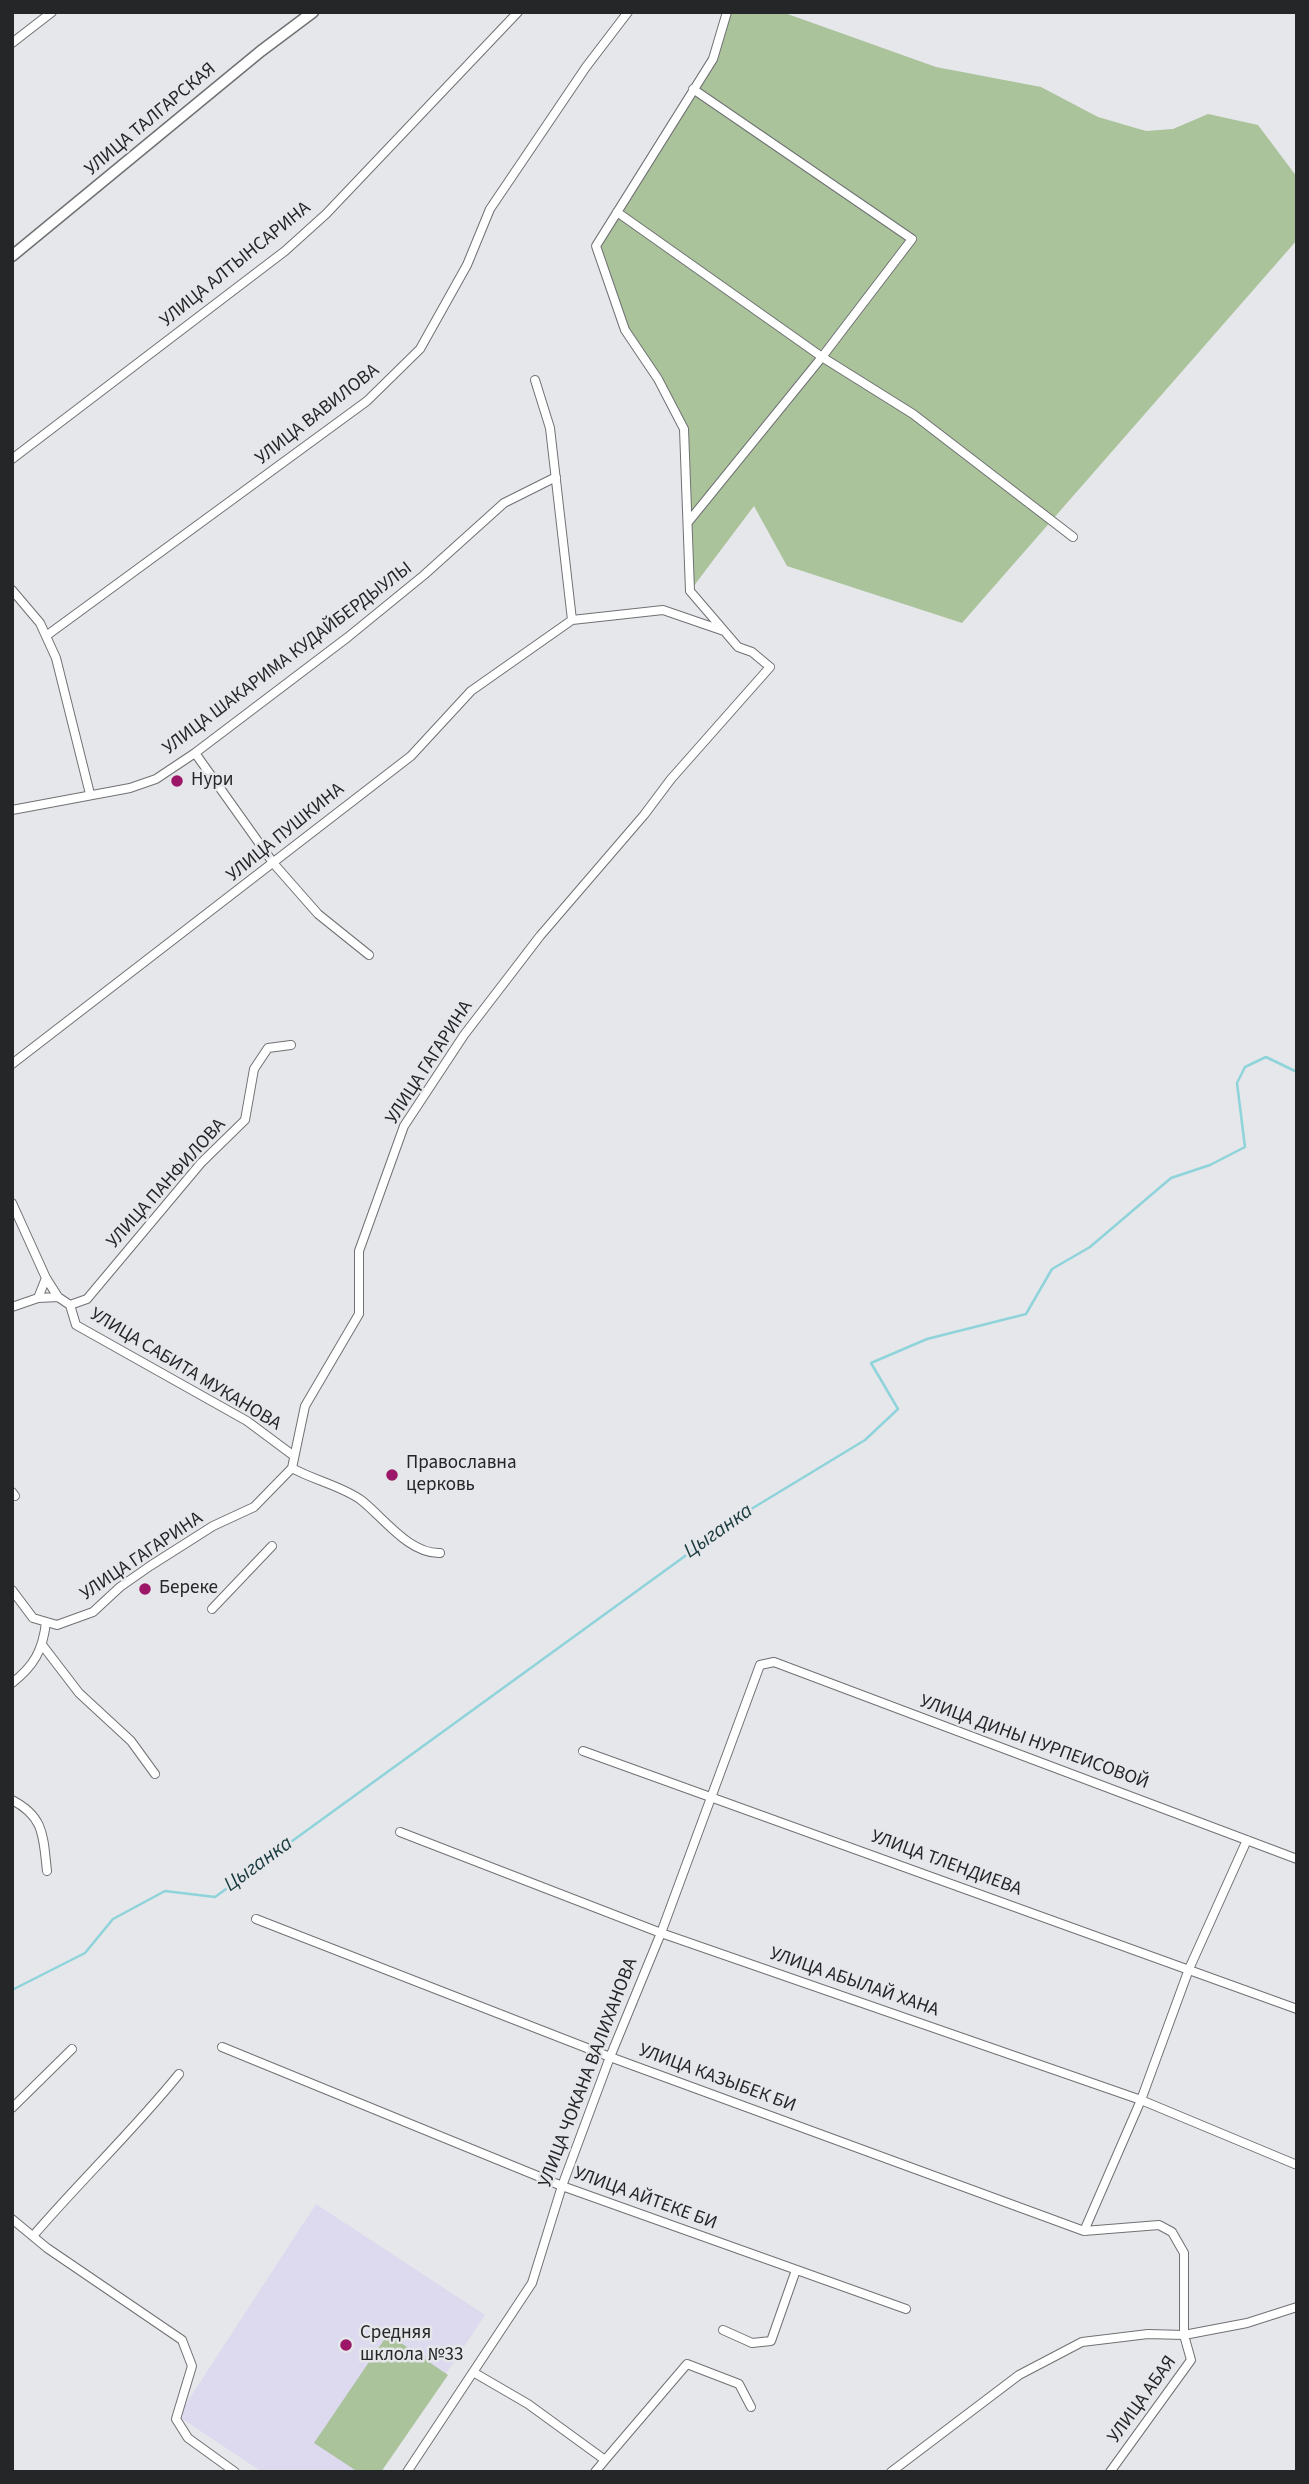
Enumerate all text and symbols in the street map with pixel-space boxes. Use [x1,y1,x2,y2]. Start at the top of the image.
street label: УЛИЦА ТАЛГАРСКАЯ [81,59,221,181]
street label: УЛИЦА АЛТЫНСАРИНА [156,197,316,333]
street label: УЛИЦА ВАВИЛОВА [252,360,384,470]
street label: УЛИЦА ШАКАРИМА КУДАЙБЕРДЫУЛЫ [159,558,417,760]
place label: Нури [191,770,234,792]
marker: Нури [169,773,185,789]
street label: УЛИЦА ПУШКИНА [223,779,349,887]
street label: УЛИЦА ГАГАРИНА [382,997,478,1129]
street label: УЛИЦА ПАНФИЛОВА [103,1114,231,1254]
street label: УЛИЦА САБИТА МУКАНОВА [85,1304,285,1436]
place label: Православна церковь [406,1453,517,1497]
marker: Православна церковь [384,1467,400,1483]
water label: Цыганка [680,1499,758,1565]
street label: УЛИЦА ГАГАРИНА [76,1508,208,1606]
place label: Береке [159,1578,218,1600]
marker: Береке [137,1581,153,1597]
street label: УЛИЦА ДИНЫ НУРПЕИСОВОЙ [916,1691,1152,1795]
street label: УЛИЦА ТЛЕНДИЕВА [868,1826,1024,1902]
water label: Цыганка [220,1832,298,1898]
street label: УЛИЦА АБЫЛАЙ ХАНА [766,1943,942,2023]
street label: УЛИЦА ЧОКАНА ВАЛИХАНОВА [535,1955,643,2191]
street label: УЛИЦА КАЗЫБЕК БИ [635,2040,799,2118]
street label: УЛИЦА АЙТЕКЕ БИ [570,2163,720,2235]
place label: Средняя шклола №33 [360,2323,463,2367]
marker: Средняя шклола №33 [338,2337,354,2353]
street label: УЛИЦА АБАЯ [1104,2352,1182,2448]

